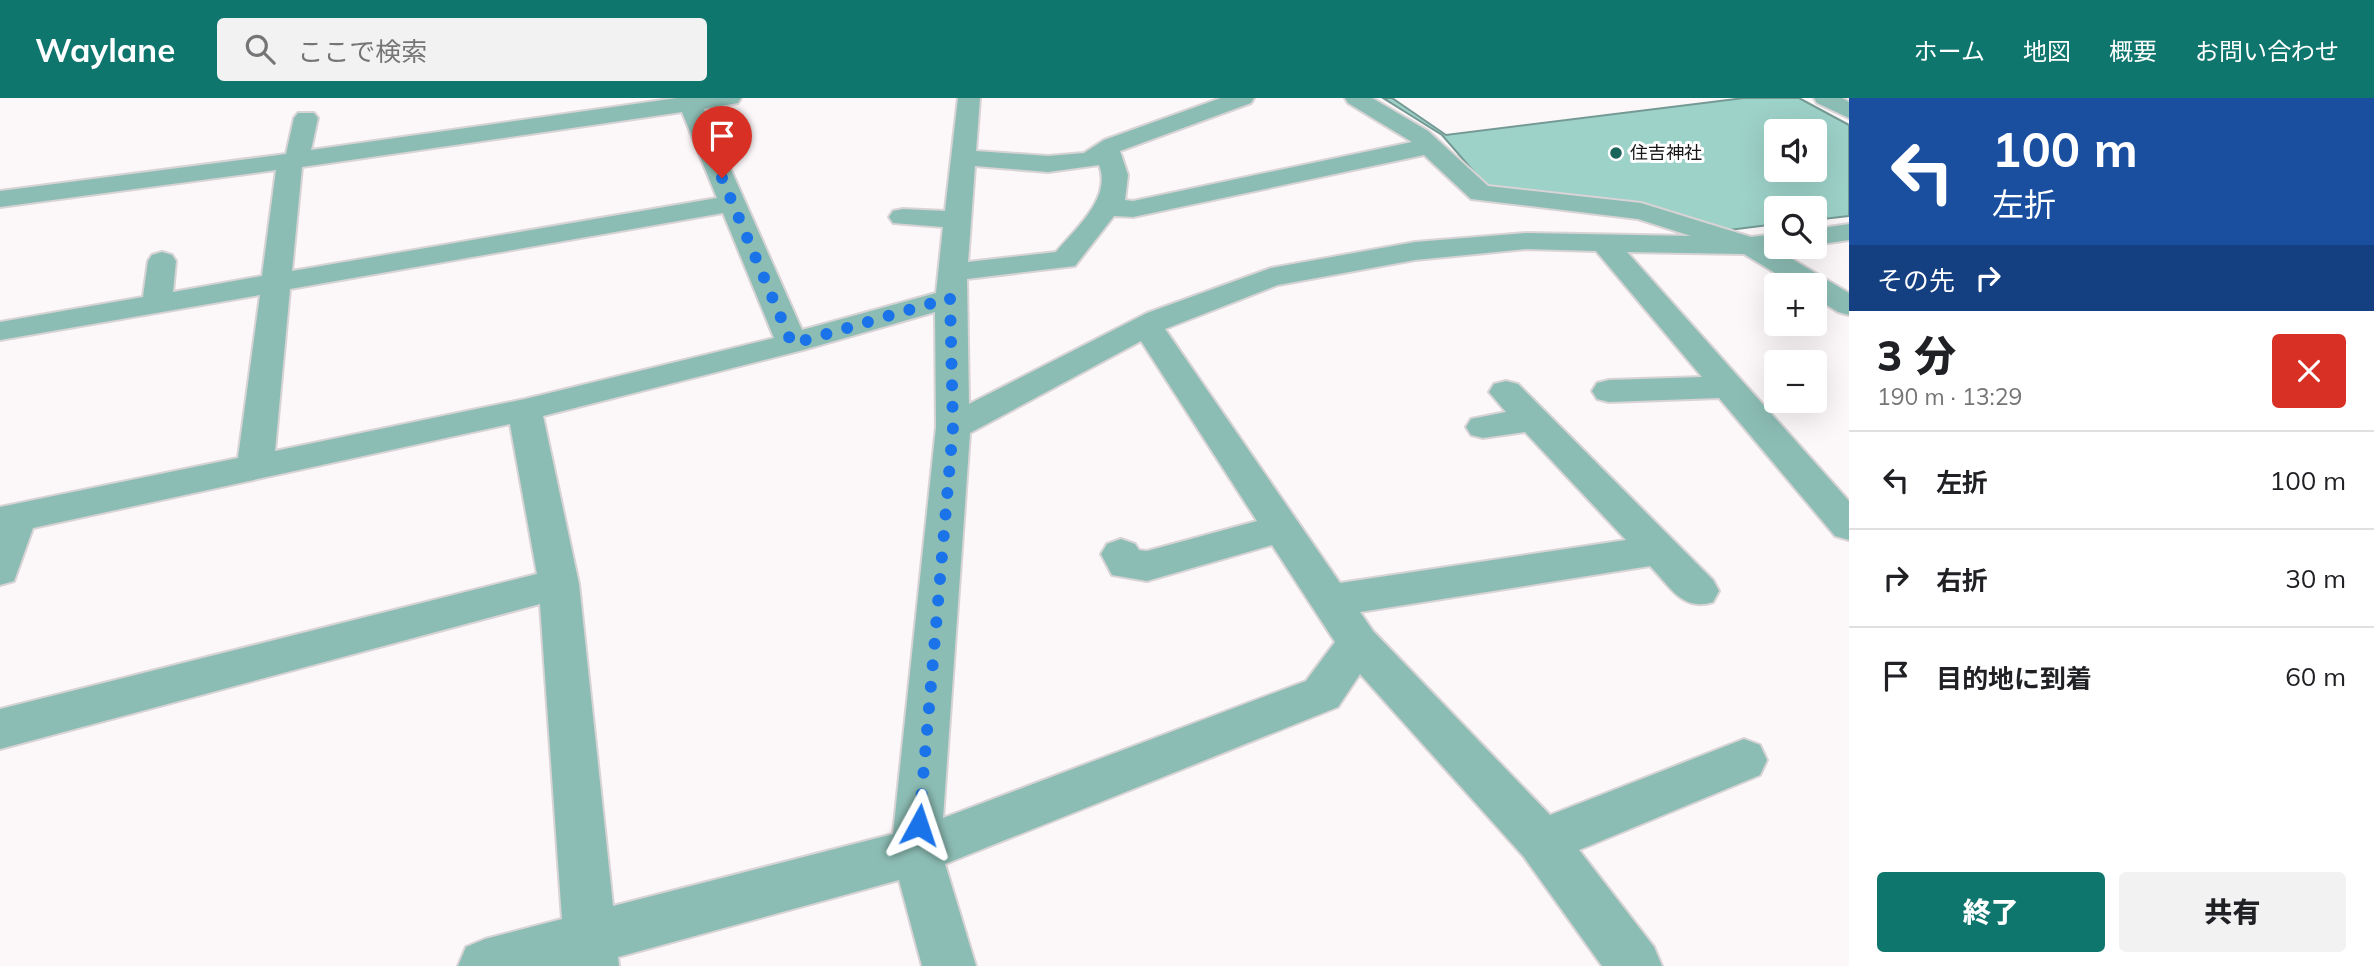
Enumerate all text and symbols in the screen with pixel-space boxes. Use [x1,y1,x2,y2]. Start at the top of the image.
search box [217,18,707,81]
text: Waylane [35,29,175,70]
icon: search [241,30,279,68]
text: ここで検索 [297,35,427,68]
text: ホーム [1914,36,1985,66]
text: 地図 [2023,36,2071,66]
text: 概要 [2109,36,2157,66]
text: お問い合わせ [2195,36,2339,66]
pin [692,106,752,178]
icon: arrive [703,117,741,155]
text: 100 m [1992,118,2138,179]
map controls [1764,119,1827,413]
button: sound [1764,119,1827,182]
icon: left [1877,126,1968,217]
place label: 住吉神社 [1630,141,1702,164]
marker: 住吉神社 [1608,145,1624,161]
text: 左折 [1992,184,2056,224]
button: search [1764,196,1827,259]
icon: right [1969,259,2007,297]
text: その先 [1877,264,1955,297]
button: + [1764,273,1827,336]
text: 3 分 [1877,329,1956,382]
button: close [2272,334,2346,408]
button: − [1764,350,1827,413]
text: 190 m · 13:29 [1877,382,2022,411]
icon: left [1877,461,1915,499]
text: 100 m [2270,464,2346,497]
text: 左折 [1936,466,1988,499]
icon: right [1877,559,1915,597]
text: 30 m [2285,562,2346,595]
text: 右折 [1936,564,1988,597]
icon: arrive [1877,657,1915,695]
text: 60 m [2285,660,2346,693]
text: 目的地に到着 [1936,662,2092,695]
position arrow [882,788,956,862]
button: 終了 [1877,872,2105,952]
button: 共有 [2119,872,2346,952]

